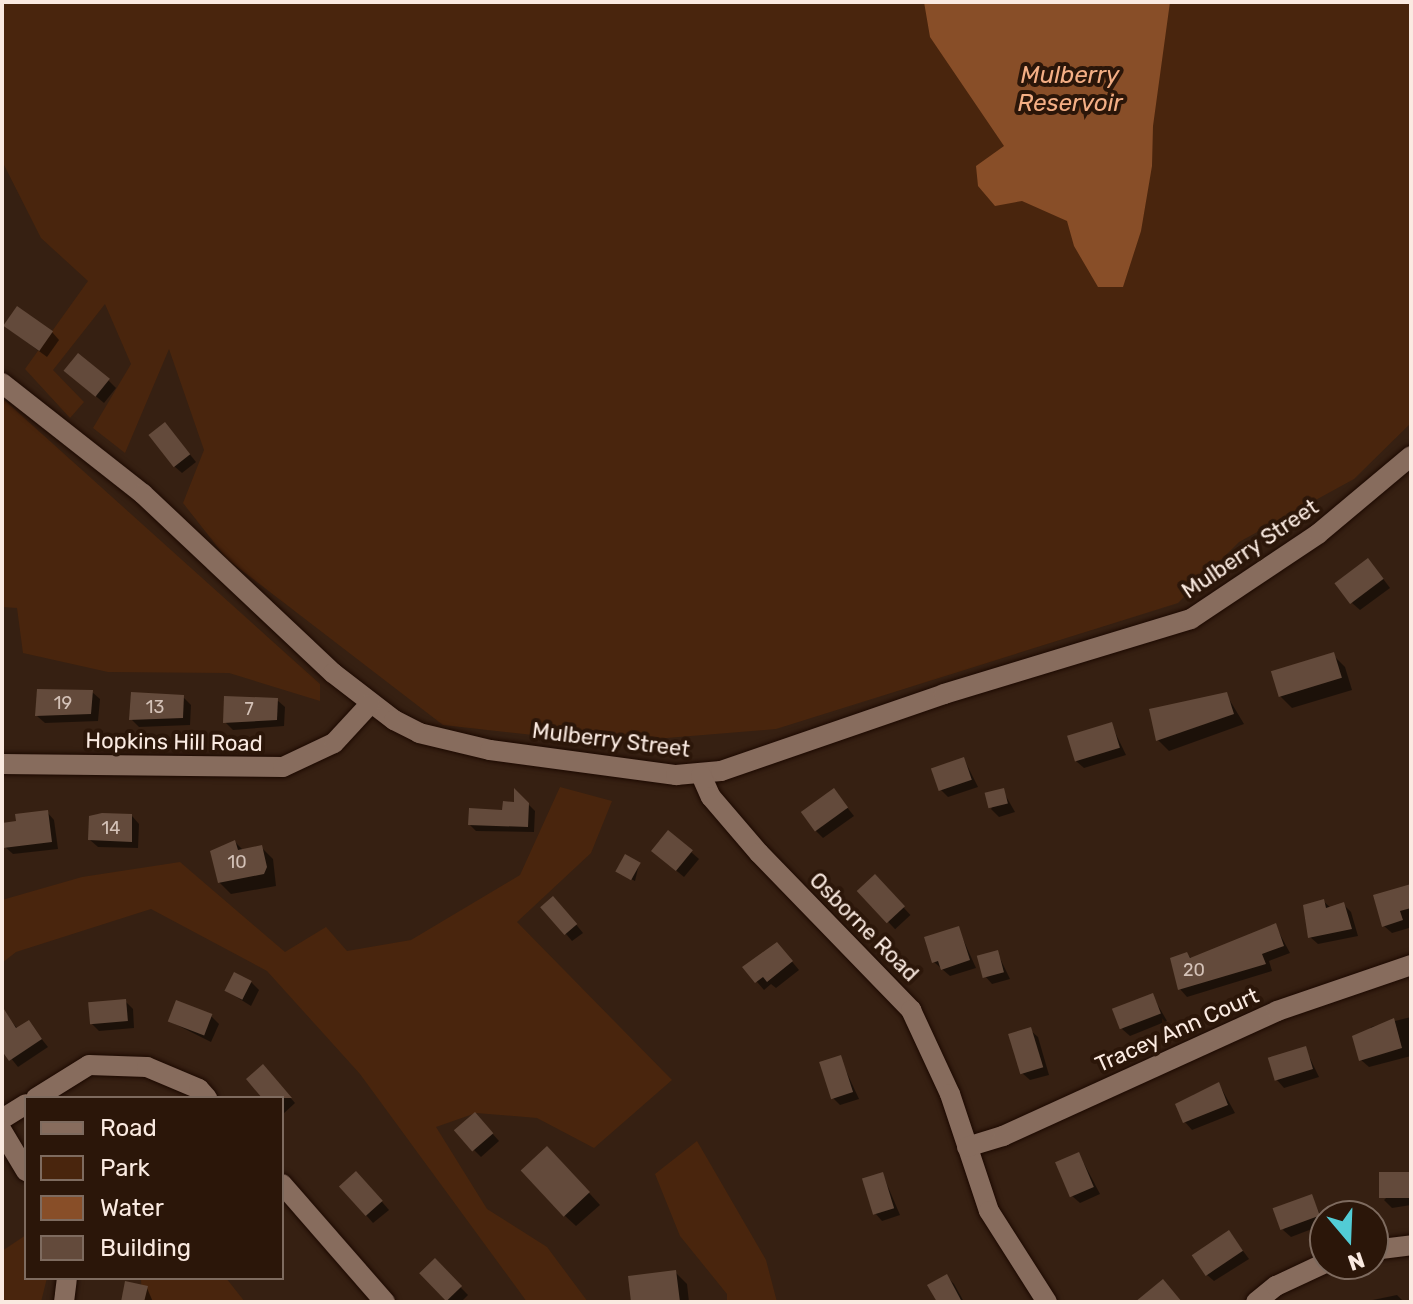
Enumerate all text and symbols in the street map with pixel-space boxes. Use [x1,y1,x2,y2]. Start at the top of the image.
water label: Mulberry Reservoir [1017,62,1123,118]
street label: Mulberry Street [1177,494,1323,604]
house number: 19 [54,692,72,714]
house number: 13 [146,696,164,718]
house number: 7 [244,698,254,720]
street label: Mulberry Street [530,717,692,763]
street label: Hopkins Hill Road [85,727,263,757]
house number: 14 [102,817,120,839]
house number: 10 [227,851,247,873]
street label: Osborne Road [804,867,924,987]
house number: 20 [1183,959,1205,981]
street label: Tracey Ann Court [1091,982,1263,1078]
legend [24,1096,284,1280]
text: Road [100,1114,157,1142]
text: Park [100,1154,150,1182]
text: Water [100,1194,164,1222]
north arrow [1309,1200,1389,1280]
text: Building [100,1234,191,1262]
text: N [1344,1246,1368,1277]

